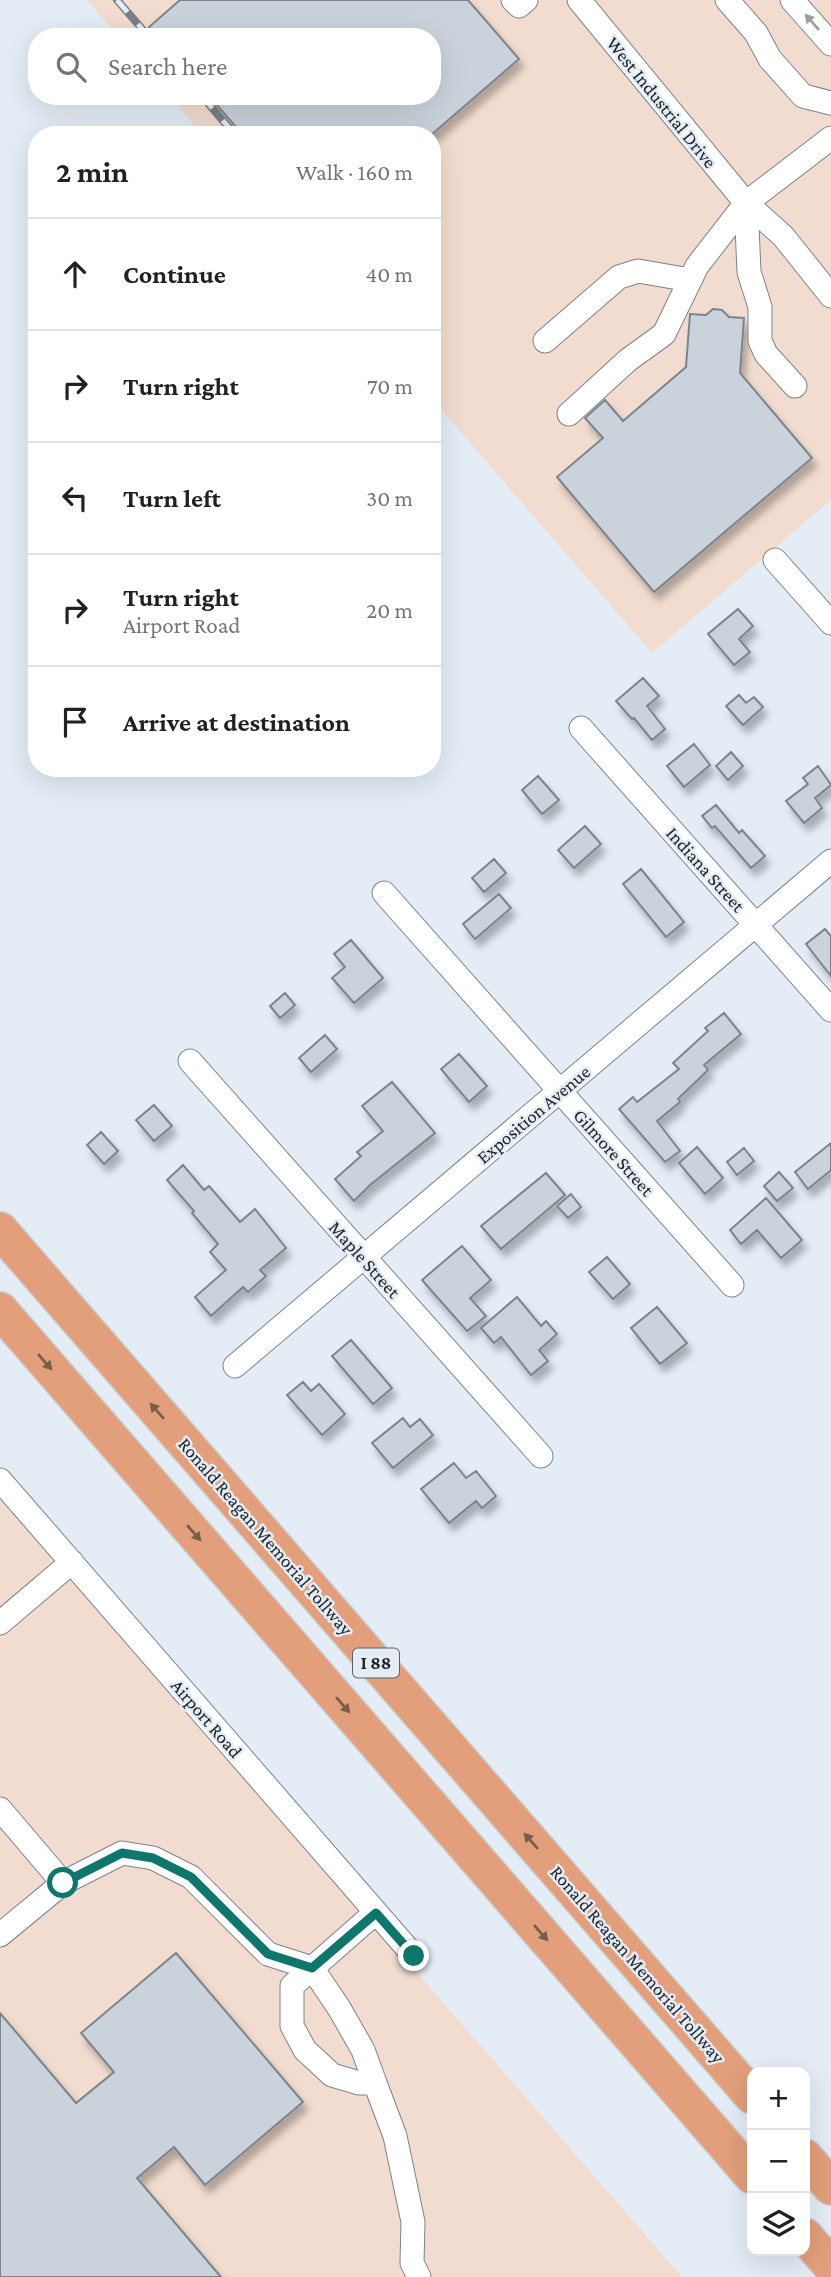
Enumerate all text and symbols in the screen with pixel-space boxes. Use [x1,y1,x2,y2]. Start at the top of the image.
one-way arrow [804,14,820,31]
search box [28,28,441,105]
street label: West Industrial Drive [602,33,721,172]
icon: search [52,48,90,86]
text: Search here [108,52,227,81]
text: 2 min [56,155,128,188]
text: Walk · 160 m [296,159,413,185]
icon: ahead [56,255,94,293]
text: Continue [123,260,226,289]
text: 40 m [365,261,413,287]
icon: right [56,367,94,405]
text: Turn right [123,372,239,401]
text: 70 m [367,373,413,399]
icon: left [56,479,94,517]
text: Turn left [123,484,221,513]
text: 30 m [366,485,413,511]
text: Turn right [123,583,239,612]
icon: right [56,591,94,629]
text: 20 m [366,597,413,623]
text: Airport Road [123,612,240,638]
icon: arrive [56,703,94,741]
text: Arrive at destination [123,708,350,737]
street label: Indiana Street [662,823,750,917]
street label: Exposition Avenue [473,1061,594,1168]
street label: Gilmore Street [569,1105,659,1201]
street label: Maple Street [325,1217,405,1303]
one-way arrow [37,1353,53,1371]
one-way arrow [150,1402,165,1419]
street label: Ronald Reagan Memorial Tollway [174,1433,357,1639]
one-way arrow [186,1525,201,1542]
road number: I 88 [353,1648,399,1678]
street label: Airport Road [167,1675,246,1762]
one-way arrow [335,1697,350,1714]
one-way arrow [523,1832,539,1850]
street label: Ronald Reagan Memorial Tollway [546,1861,729,2067]
route start [47,1867,78,1898]
one-way arrow [533,1924,548,1941]
route end [398,1940,429,1971]
map controls [747,2067,810,2256]
button: + [747,2067,810,2130]
button: − [747,2130,810,2193]
button: layers [747,2193,810,2256]

